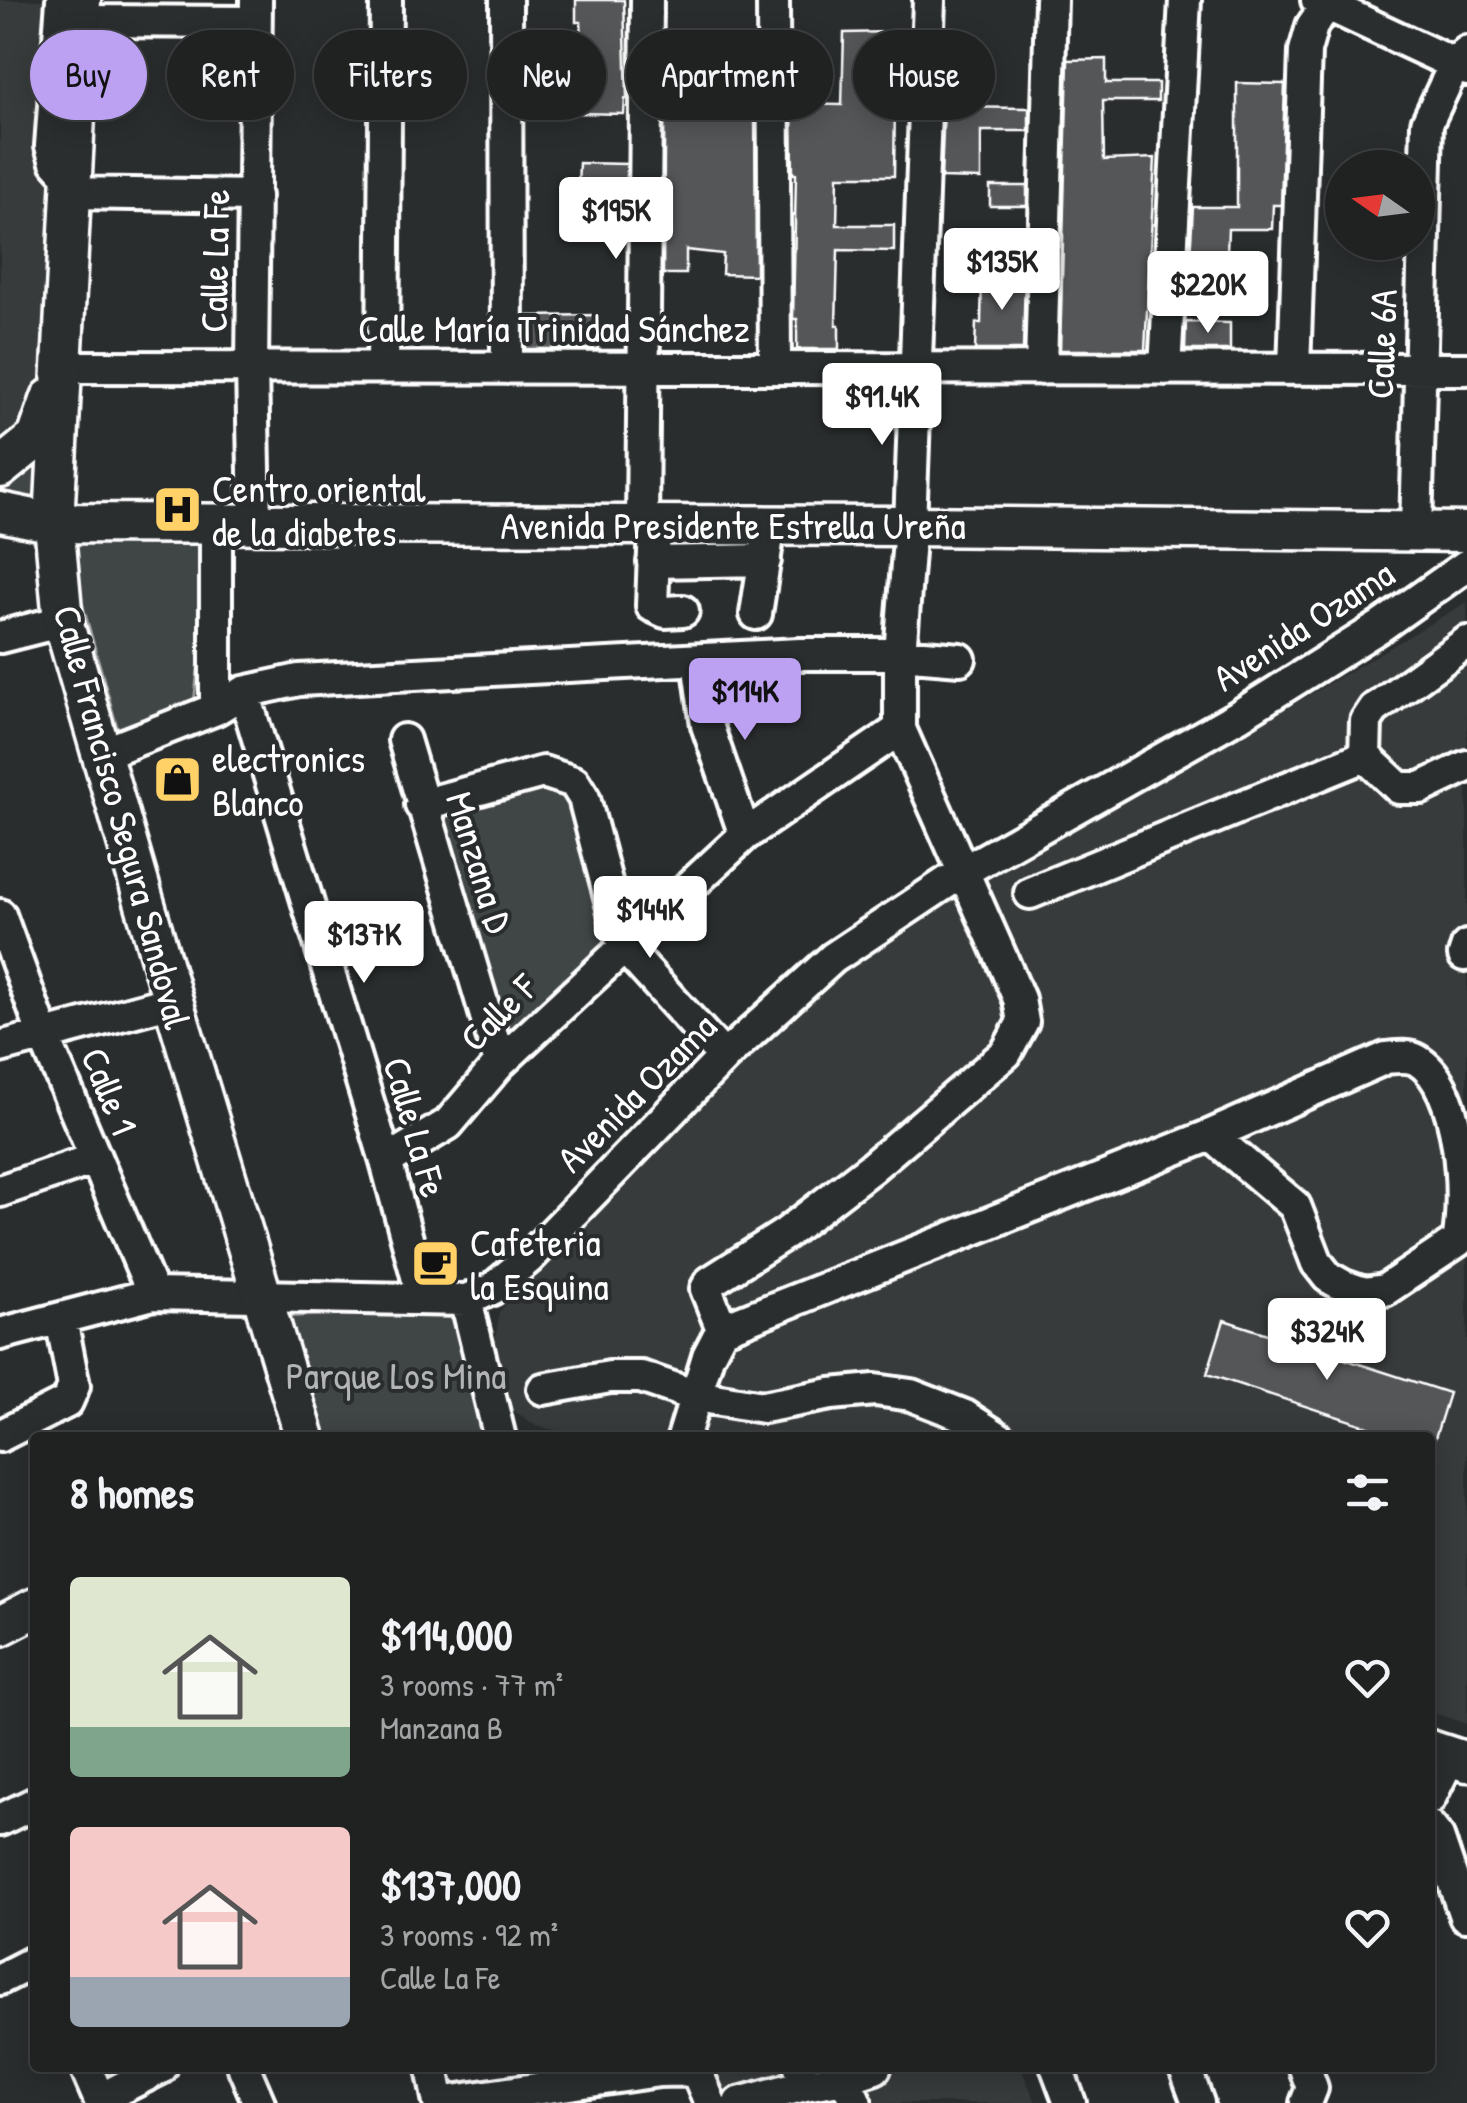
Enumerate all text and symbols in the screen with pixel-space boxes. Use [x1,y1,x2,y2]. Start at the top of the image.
chip: Buy [30,30,147,120]
chip: Rent [167,30,294,120]
chip: Filters [314,30,467,120]
chip: New [487,30,606,120]
chip: Apartment [626,30,833,120]
chip: House [853,30,995,120]
north arrow [1325,150,1435,260]
map controls [1325,150,1435,260]
pin: $195K [546,177,686,262]
text: $195K [581,188,651,231]
street label: Calle La Fe [187,189,241,333]
pin: $135K [932,228,1072,313]
text: $135K [966,239,1038,282]
pin: $220K [1138,251,1278,336]
text: $220K [1169,262,1247,305]
street label: Calle 6A [1353,288,1409,400]
street label: Calle María Trinidad Sánchez [358,302,750,354]
pin: $91.4K [801,363,963,448]
text: $91.4K [844,374,920,417]
place label: Centro oriental de la diabetes [212,462,427,558]
hospital icon: Centro oriental de la diabetes [151,484,203,536]
street label: Avenida Presidente Estrella Ureña [500,499,966,551]
street label: Avenida Ozama [1202,547,1404,703]
street label: Calle Francisco Segura Sandoval [41,600,205,1035]
pin: $114K [675,658,815,743]
text: $114K [711,669,779,712]
place label: electronics Blanco [212,732,365,828]
shop icon: electronics Blanco [151,754,203,806]
street label: Manzana D [434,785,526,939]
pin: $144K [580,876,720,961]
text: $144K [616,887,684,930]
pin: $137K [294,901,434,986]
text: $137K [327,912,401,955]
street label: Calle F [448,960,550,1062]
street label: Avenida Ozama [545,1001,727,1183]
street label: Calle 1 [69,1040,151,1142]
street label: Calle La Fe [371,1051,461,1203]
place label: Cafeteria la Esquina [470,1216,609,1312]
cafe icon: Cafeteria la Esquina [409,1238,461,1290]
pin: $324K [1257,1298,1397,1383]
text: $324K [1290,1309,1364,1352]
park label: Parque Los Mina [286,1349,506,1401]
text: 8 homes [70,1464,194,1521]
icon: filters [1340,1465,1395,1520]
text: $114,000 [380,1606,512,1663]
icon: home [150,1617,270,1737]
icon: heart [1340,1650,1395,1705]
text: 3 rooms · 77 m² [380,1663,563,1706]
text: Manzana B [380,1706,503,1749]
text: $137,000 [380,1856,521,1913]
icon: home [150,1867,270,1987]
icon: heart [1340,1900,1395,1955]
text: 3 rooms · 92 m² [380,1913,558,1956]
text: Calle La Fe [380,1956,501,1999]

